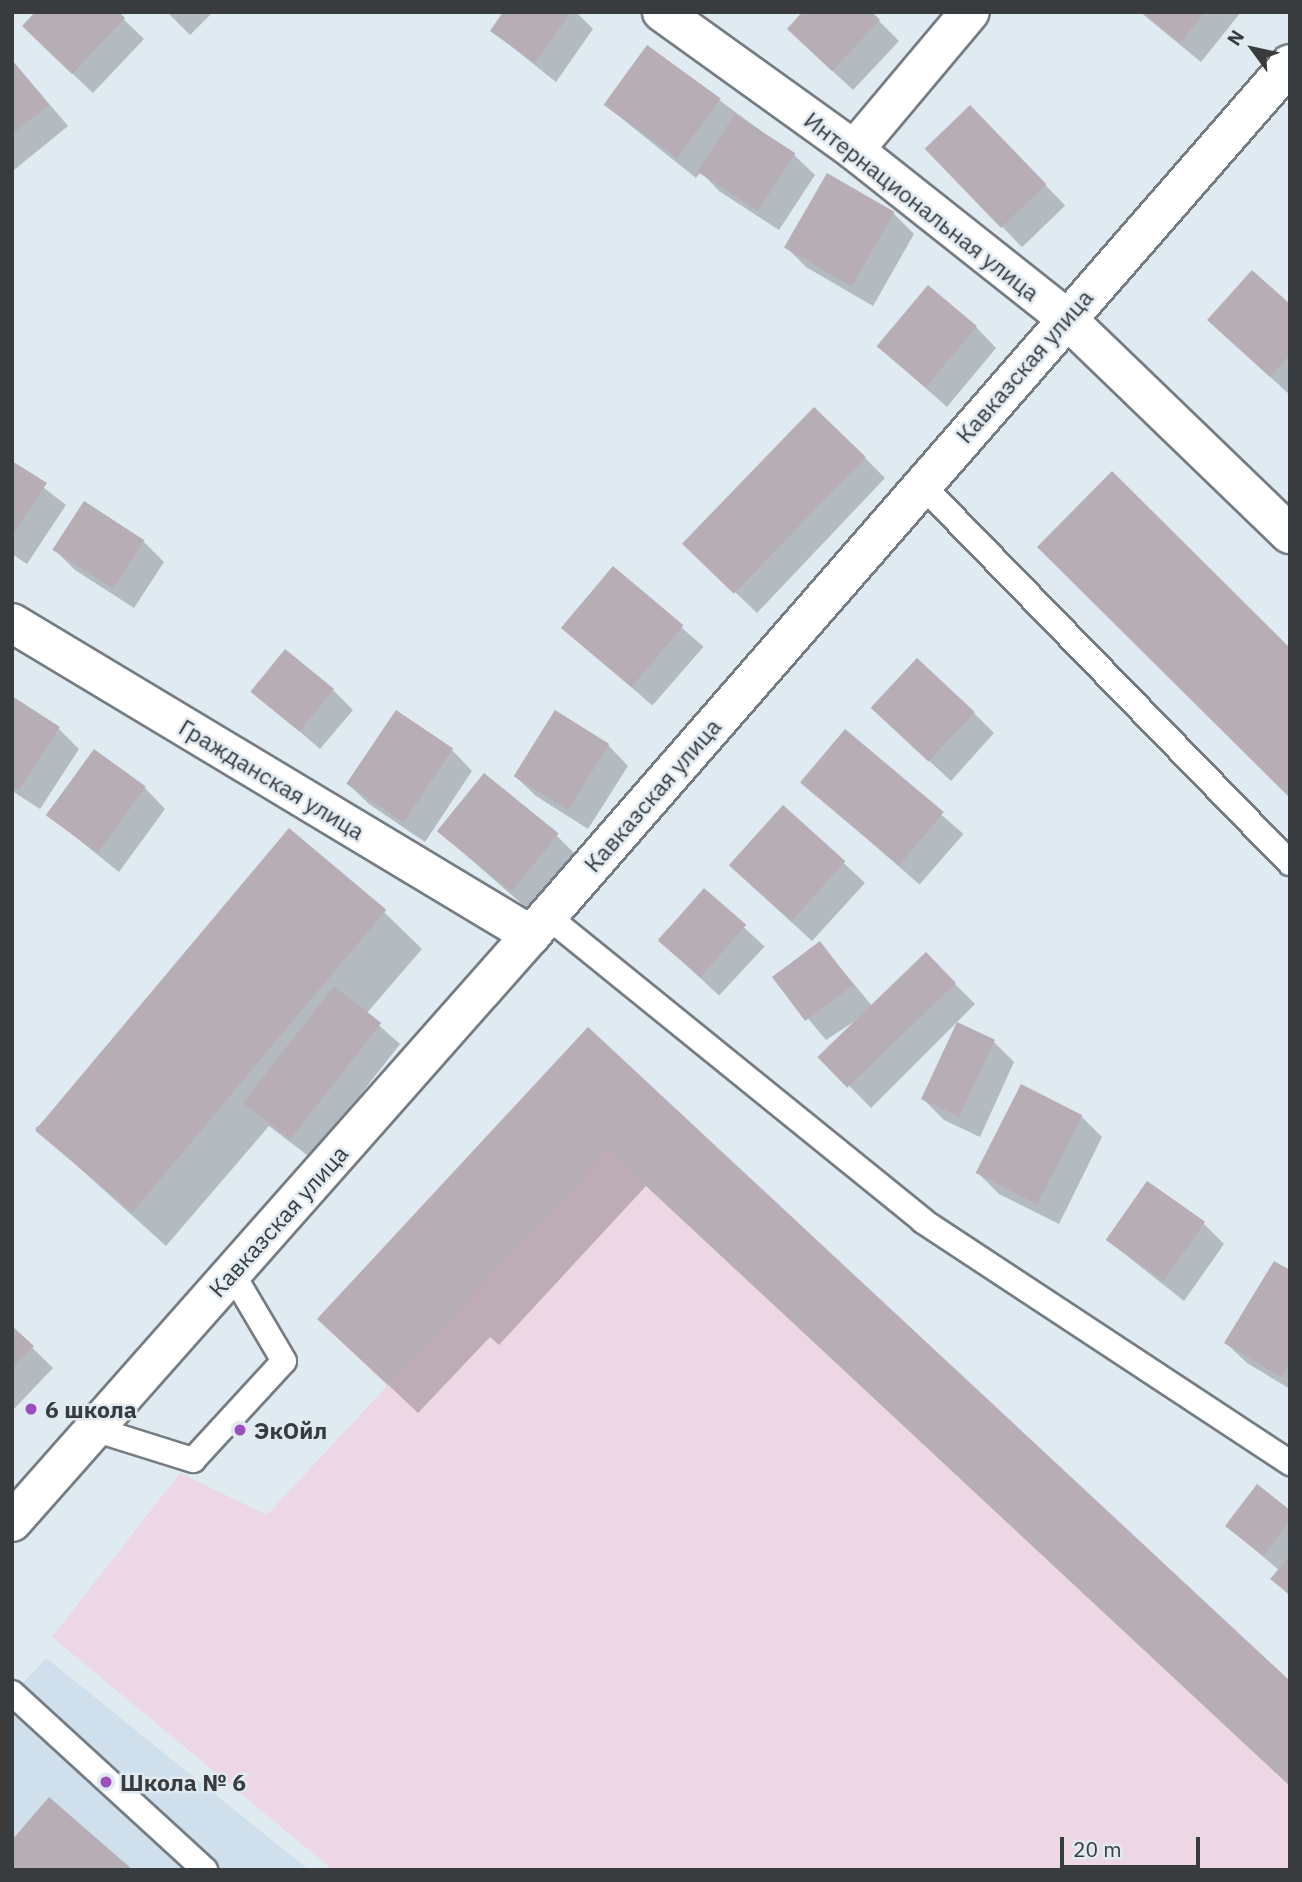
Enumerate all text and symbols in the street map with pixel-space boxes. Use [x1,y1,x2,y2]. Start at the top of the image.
north arrow [1218,14,1288,84]
text: N [1222,25,1249,50]
street label: Интернациональная улица [799,106,1045,306]
street label: Кавказская улица [950,284,1098,448]
street label: Гражданская улица [174,713,370,845]
street label: Кавказская улица [578,713,726,877]
street label: Кавказская улица [203,1140,353,1302]
place label: 6 школа [45,1395,137,1423]
marker: 6 школа [23,1401,39,1417]
place label: ЭкОйл [254,1416,327,1444]
marker: ЭкОйл [232,1422,248,1438]
place label: Школа № 6 [120,1768,246,1796]
marker: Школа № 6 [98,1774,114,1790]
scale bar [1064,1822,1204,1866]
text: 20 m [1073,1835,1122,1863]

